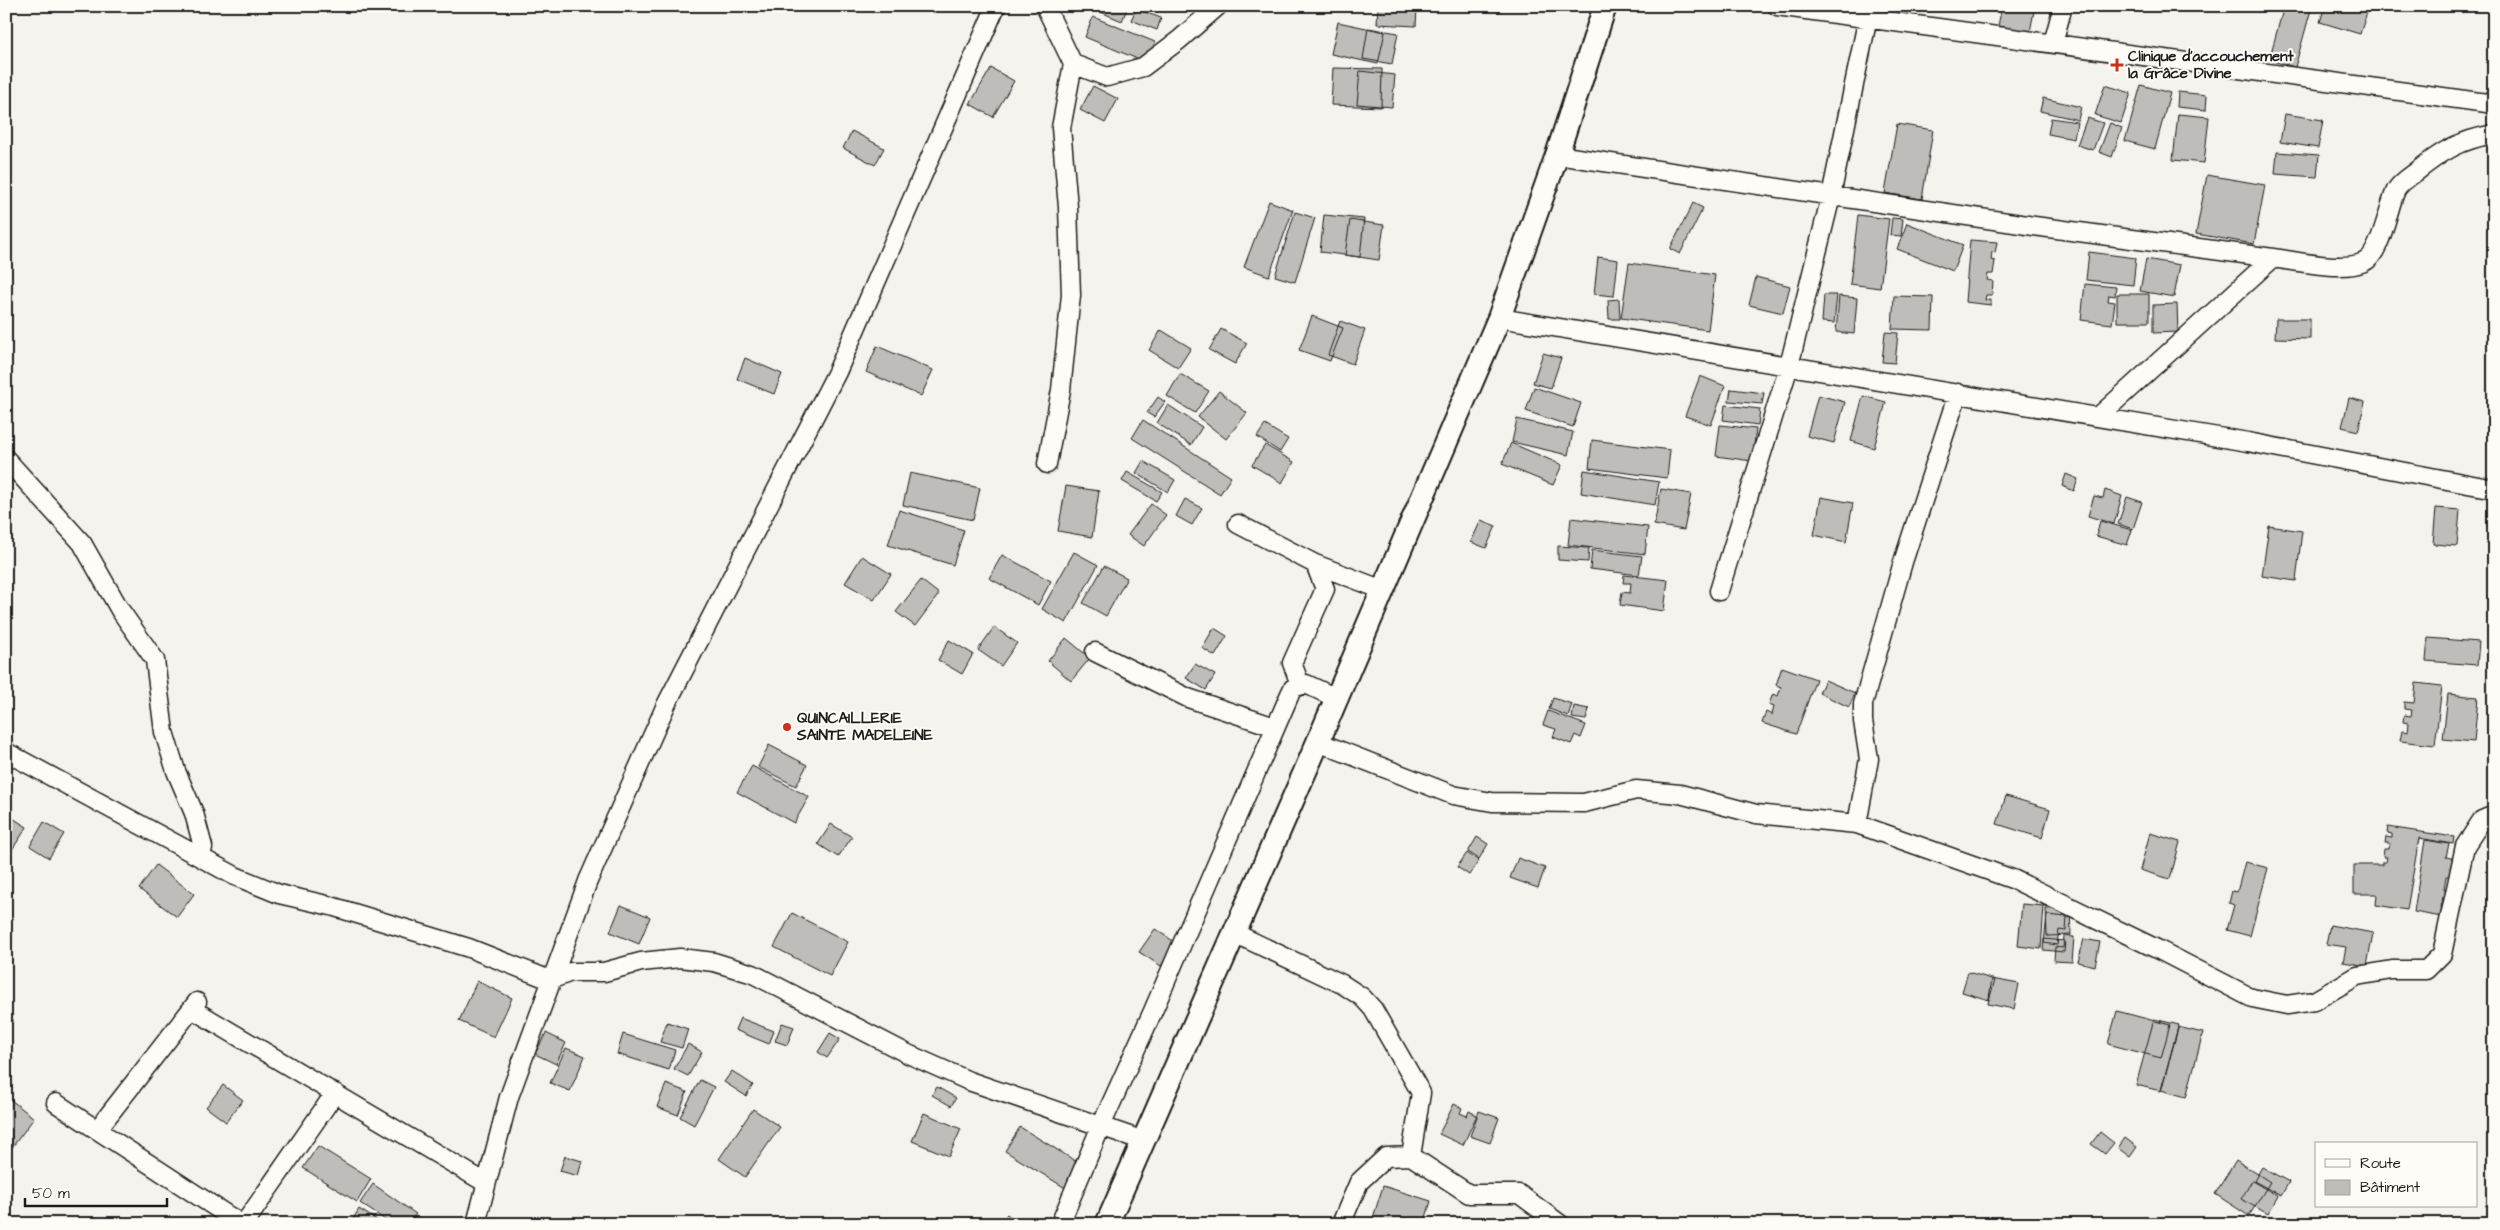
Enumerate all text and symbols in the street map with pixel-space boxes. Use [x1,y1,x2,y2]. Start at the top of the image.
place label: Clinique d’accouchement la Grâce Divine [2128,46,2295,84]
marker: Clinique d’accouchement la Grâce Divine [2110,58,2124,72]
place label: QUINCAILLERIE SAINTE MADELEINE [796,708,933,746]
marker: QUINCAILLERIE SAINTE MADELEINE [781,721,793,733]
legend [2315,1142,2478,1208]
text: Route [2360,1153,2401,1174]
scale bar [25,1175,168,1207]
text: Bâtiment [2360,1177,2420,1198]
text: 50 m [32,1183,70,1204]

